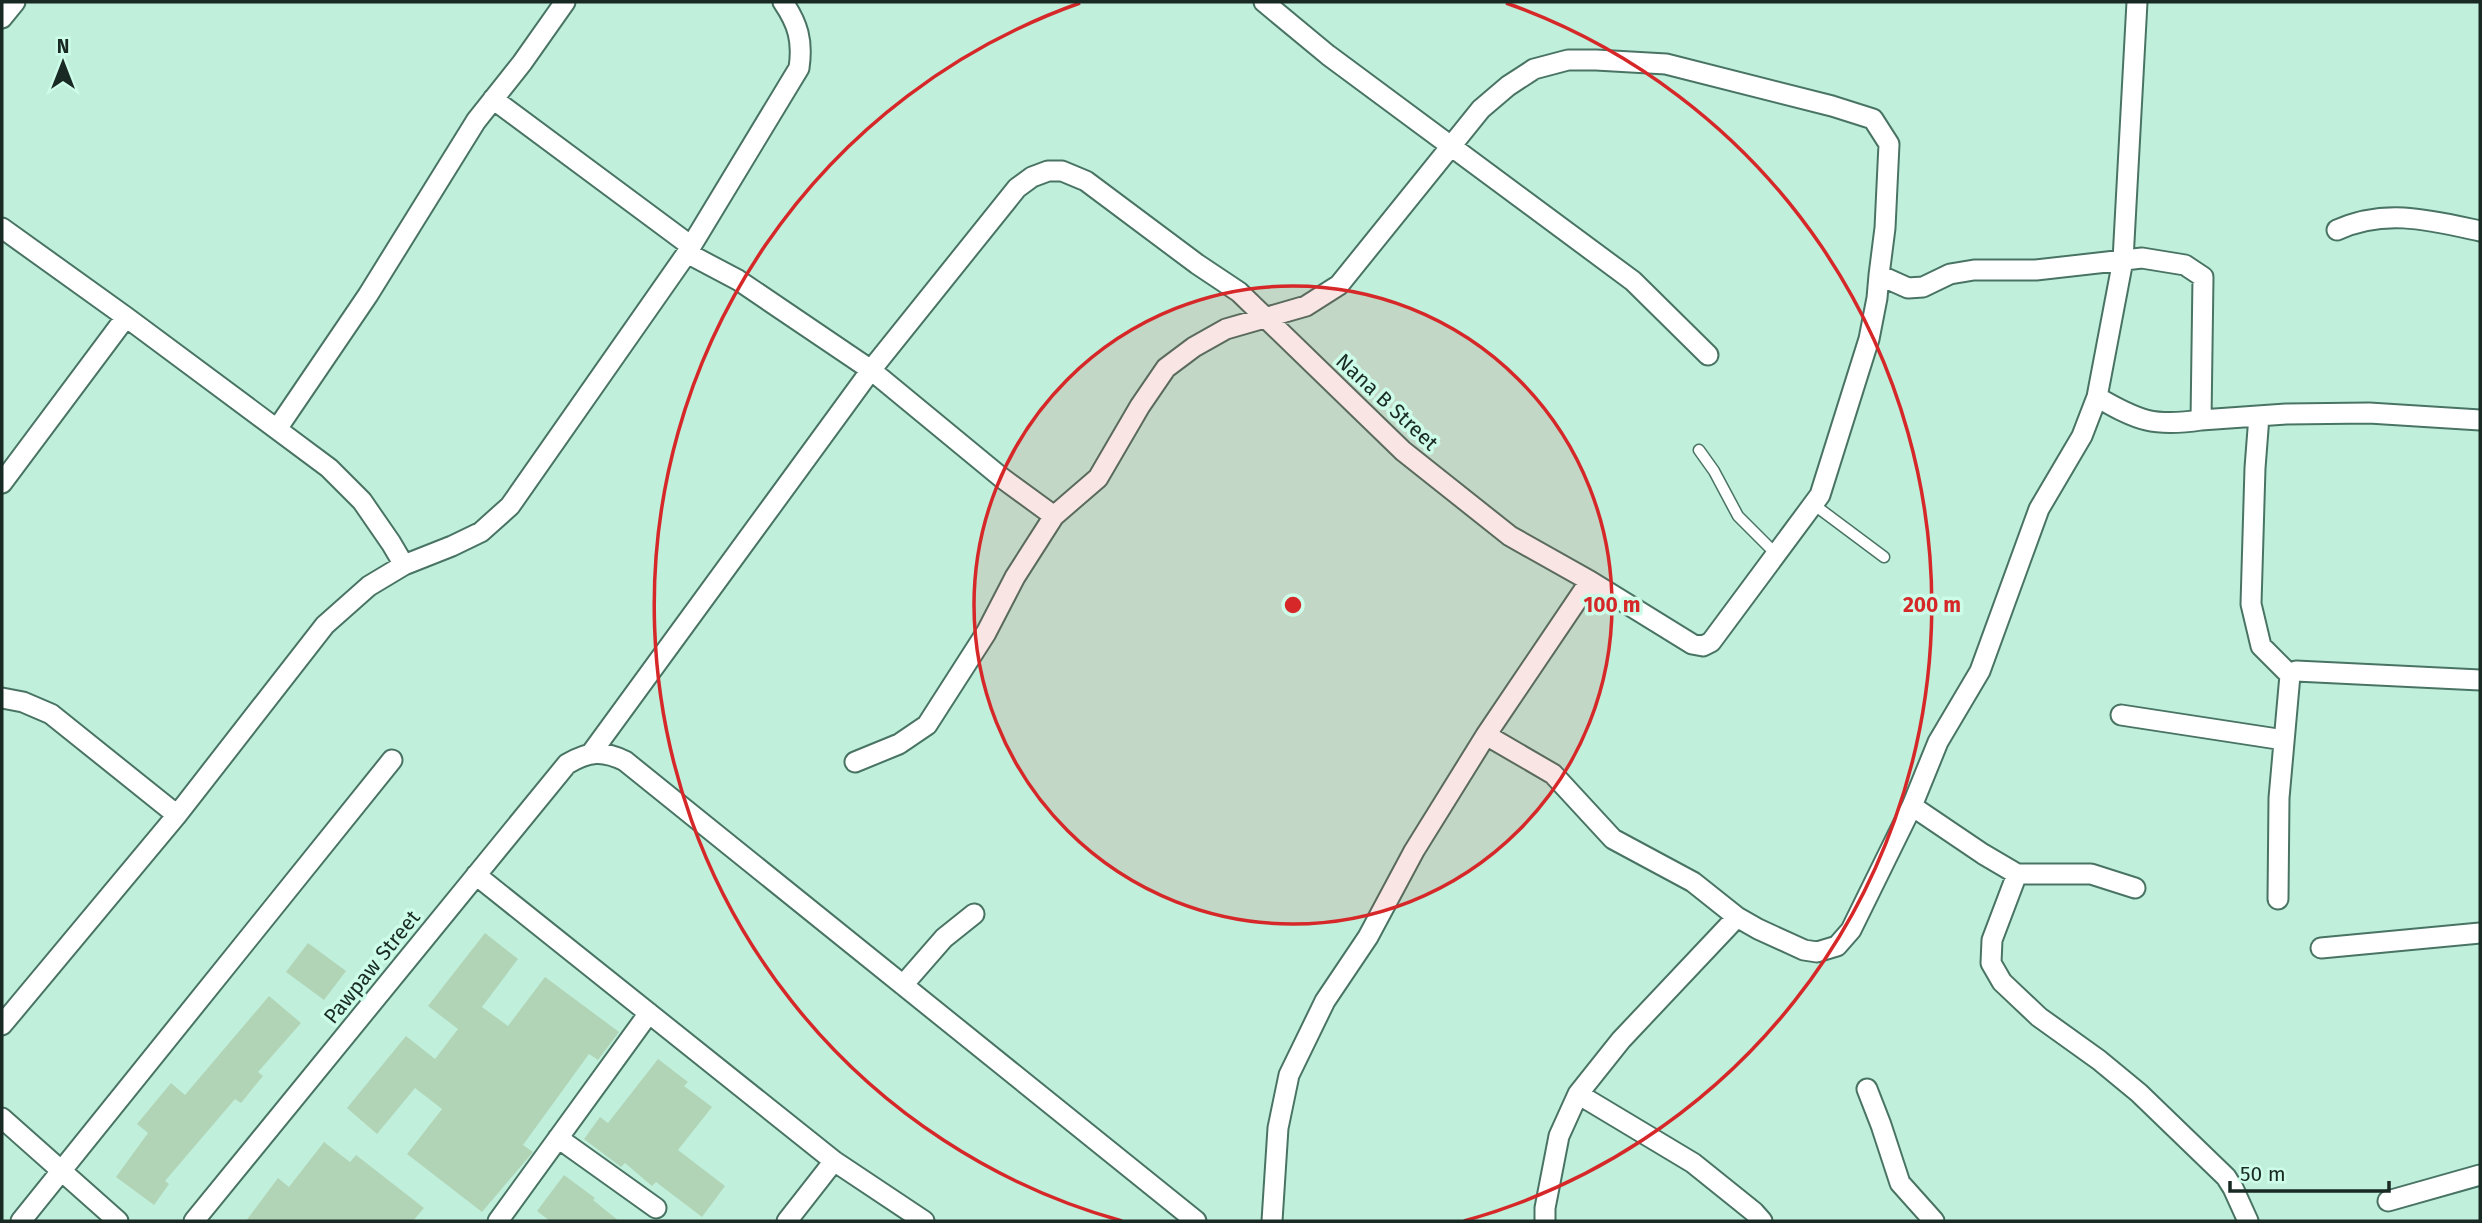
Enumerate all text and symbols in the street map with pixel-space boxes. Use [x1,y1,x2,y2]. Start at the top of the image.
north arrow [28,28,98,98]
text: N [57,35,69,58]
street label: Nana B Street [1330,348,1444,456]
text: 100 m [1583,592,1641,618]
text: 200 m [1903,592,1961,618]
centre of rings [1281,593,1305,617]
street label: Pawpaw Street [318,905,426,1029]
scale bar [2230,1150,2389,1194]
text: 50 m [2240,1161,2286,1187]

